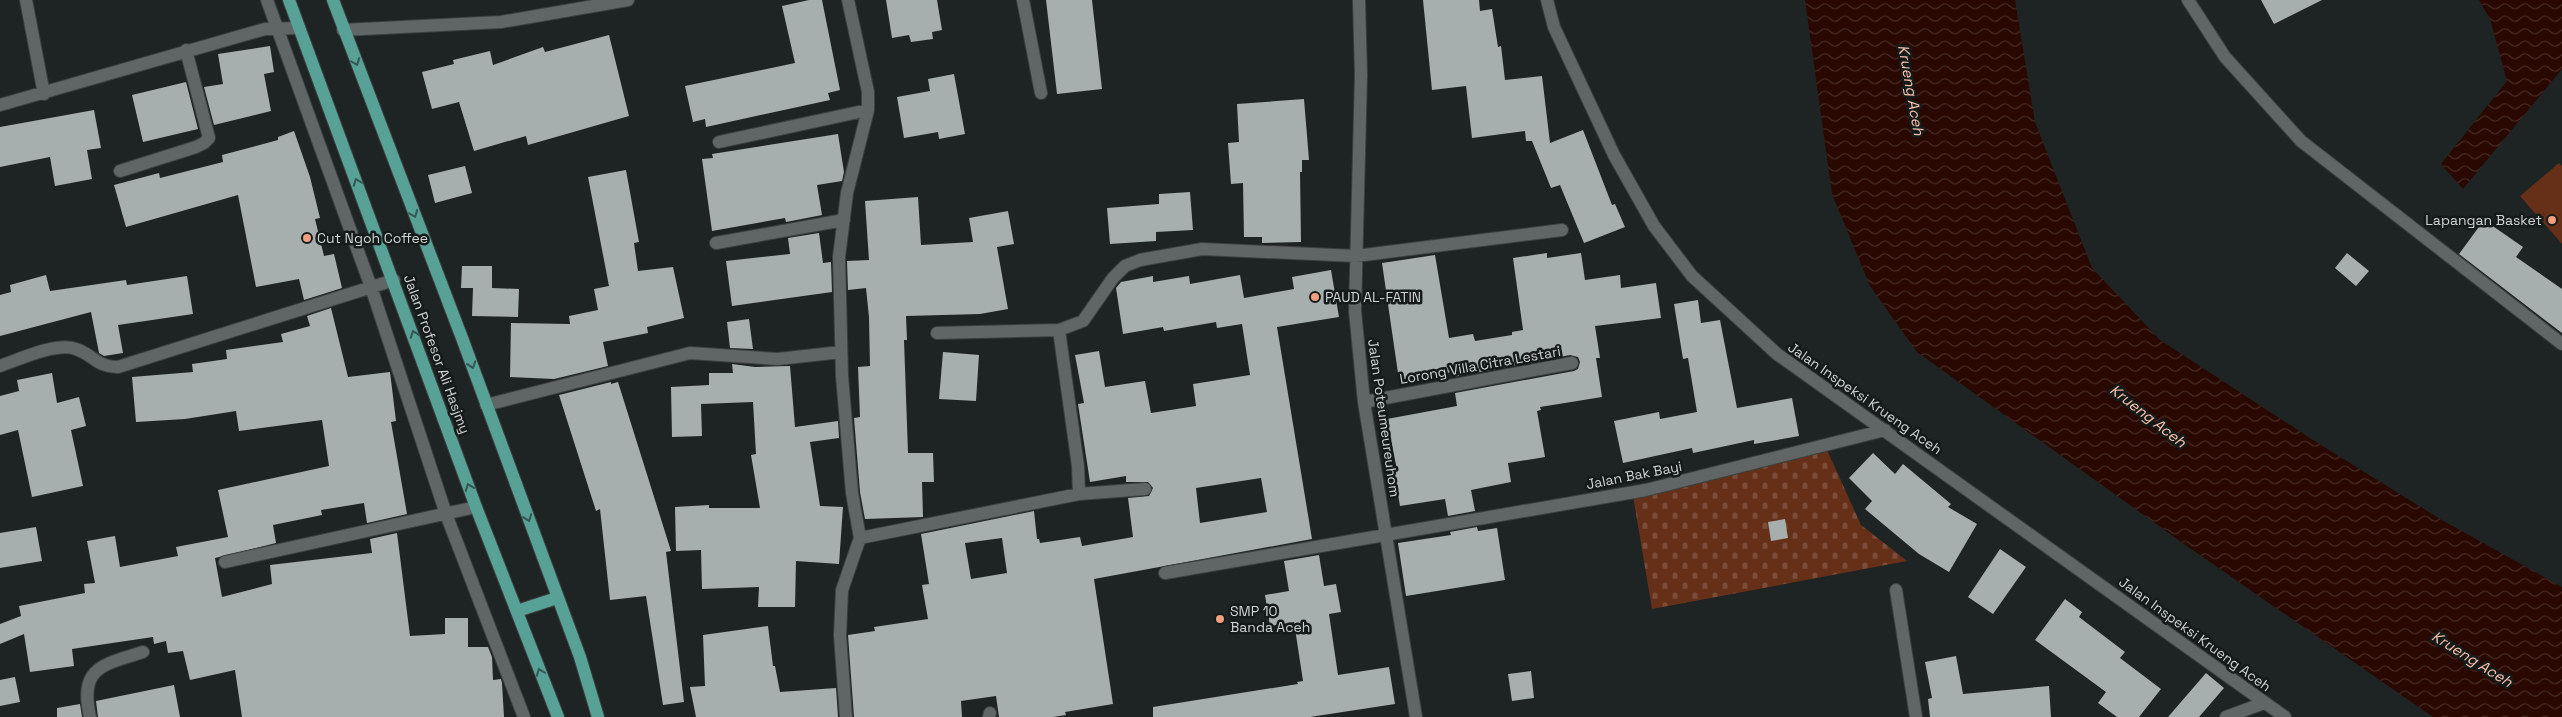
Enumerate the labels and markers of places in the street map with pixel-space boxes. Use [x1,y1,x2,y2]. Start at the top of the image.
place label: Lapangan Basket [2425,211,2542,229]
marker: Lapangan Basket [2546,214,2558,226]
place label: Cut Ngoh Coffee [317,229,428,247]
marker: Cut Ngoh Coffee [301,232,313,244]
place label: PAUD AL-FATIN [1325,288,1421,306]
marker: PAUD AL-FATIN [1309,291,1321,303]
place label: SMP 10 Banda Aceh [1230,602,1310,636]
marker: SMP 10 Banda Aceh [1214,613,1226,625]

